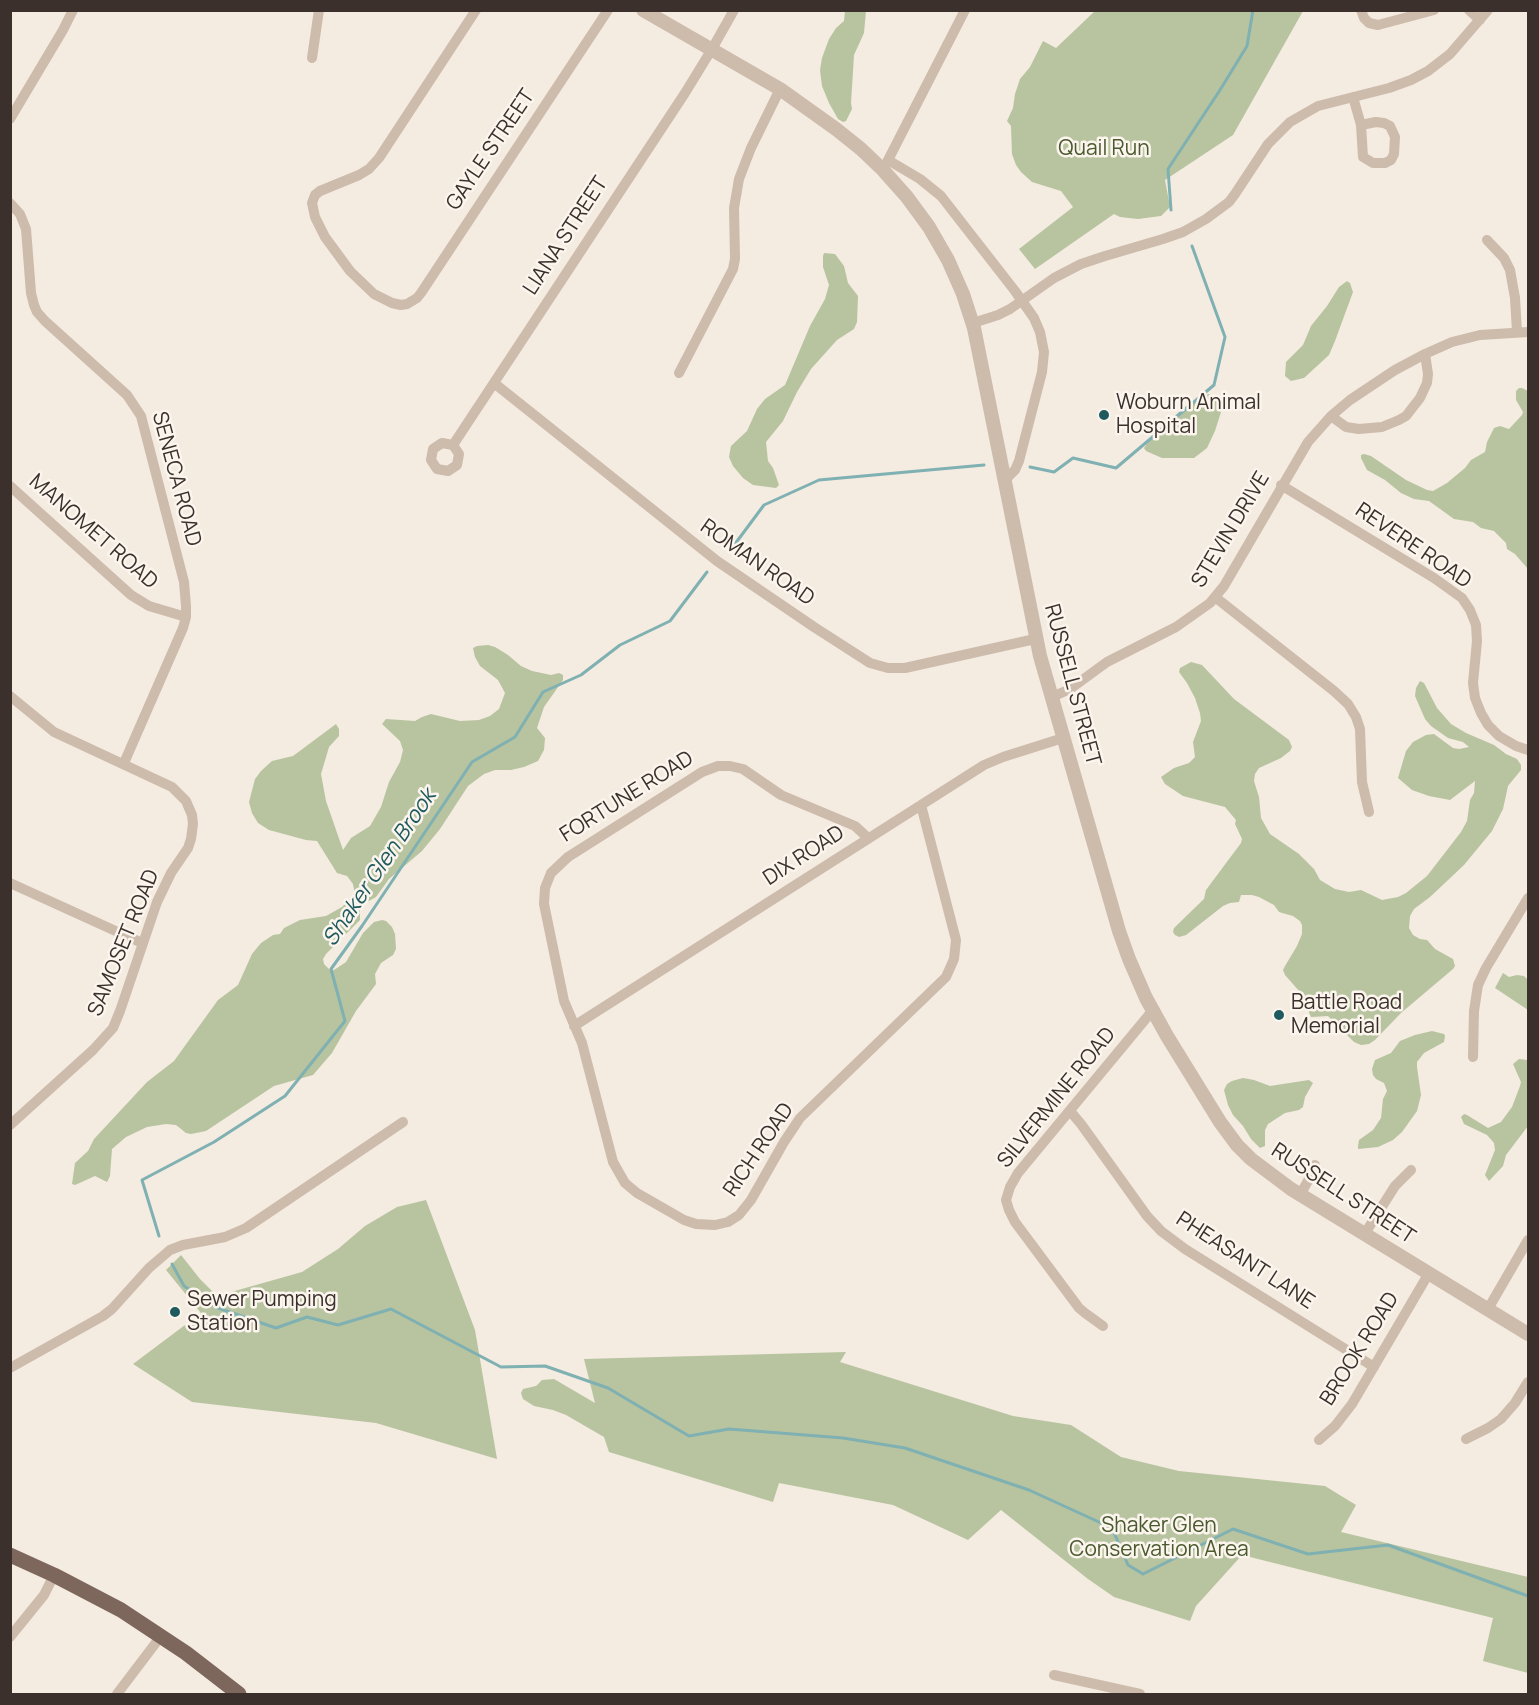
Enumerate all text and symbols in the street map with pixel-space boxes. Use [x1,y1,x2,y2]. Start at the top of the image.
street label: GAYLE STREET [441,85,541,215]
park label: Quail Run [1058,136,1150,162]
street label: LIANA STREET [518,172,614,300]
place label: Woburn Animal Hospital [1116,390,1261,440]
marker: Woburn Animal Hospital [1097,408,1111,422]
street label: SENECA ROAD [146,409,206,549]
street label: STEVIN DRIVE [1187,468,1275,592]
street label: MANOMET ROAD [23,469,163,595]
street label: REVERE ROAD [1350,498,1476,594]
street label: ROMAN ROAD [695,514,819,612]
street label: RUSSELL STREET [1038,601,1106,769]
street label: FORTUNE ROAD [556,746,698,848]
water label: Shaker Glen Brook [318,785,442,951]
street label: DIX ROAD [759,821,849,891]
street label: SAMOSET ROAD [83,866,165,1020]
place label: Battle Road Memorial [1291,990,1402,1040]
marker: Battle Road Memorial [1272,1008,1286,1022]
street label: SILVERMINE ROAD [993,1023,1121,1173]
street label: RICH ROAD [719,1099,799,1201]
street label: RUSSELL STREET [1266,1138,1420,1250]
street label: PHEASANT LANE [1171,1207,1319,1315]
place label: Sewer Pumping Station [187,1287,337,1337]
street label: BROOK ROAD [1315,1288,1405,1410]
marker: Sewer Pumping Station [168,1305,182,1319]
park label: Shaker Glen Conservation Area [1069,1513,1249,1563]

